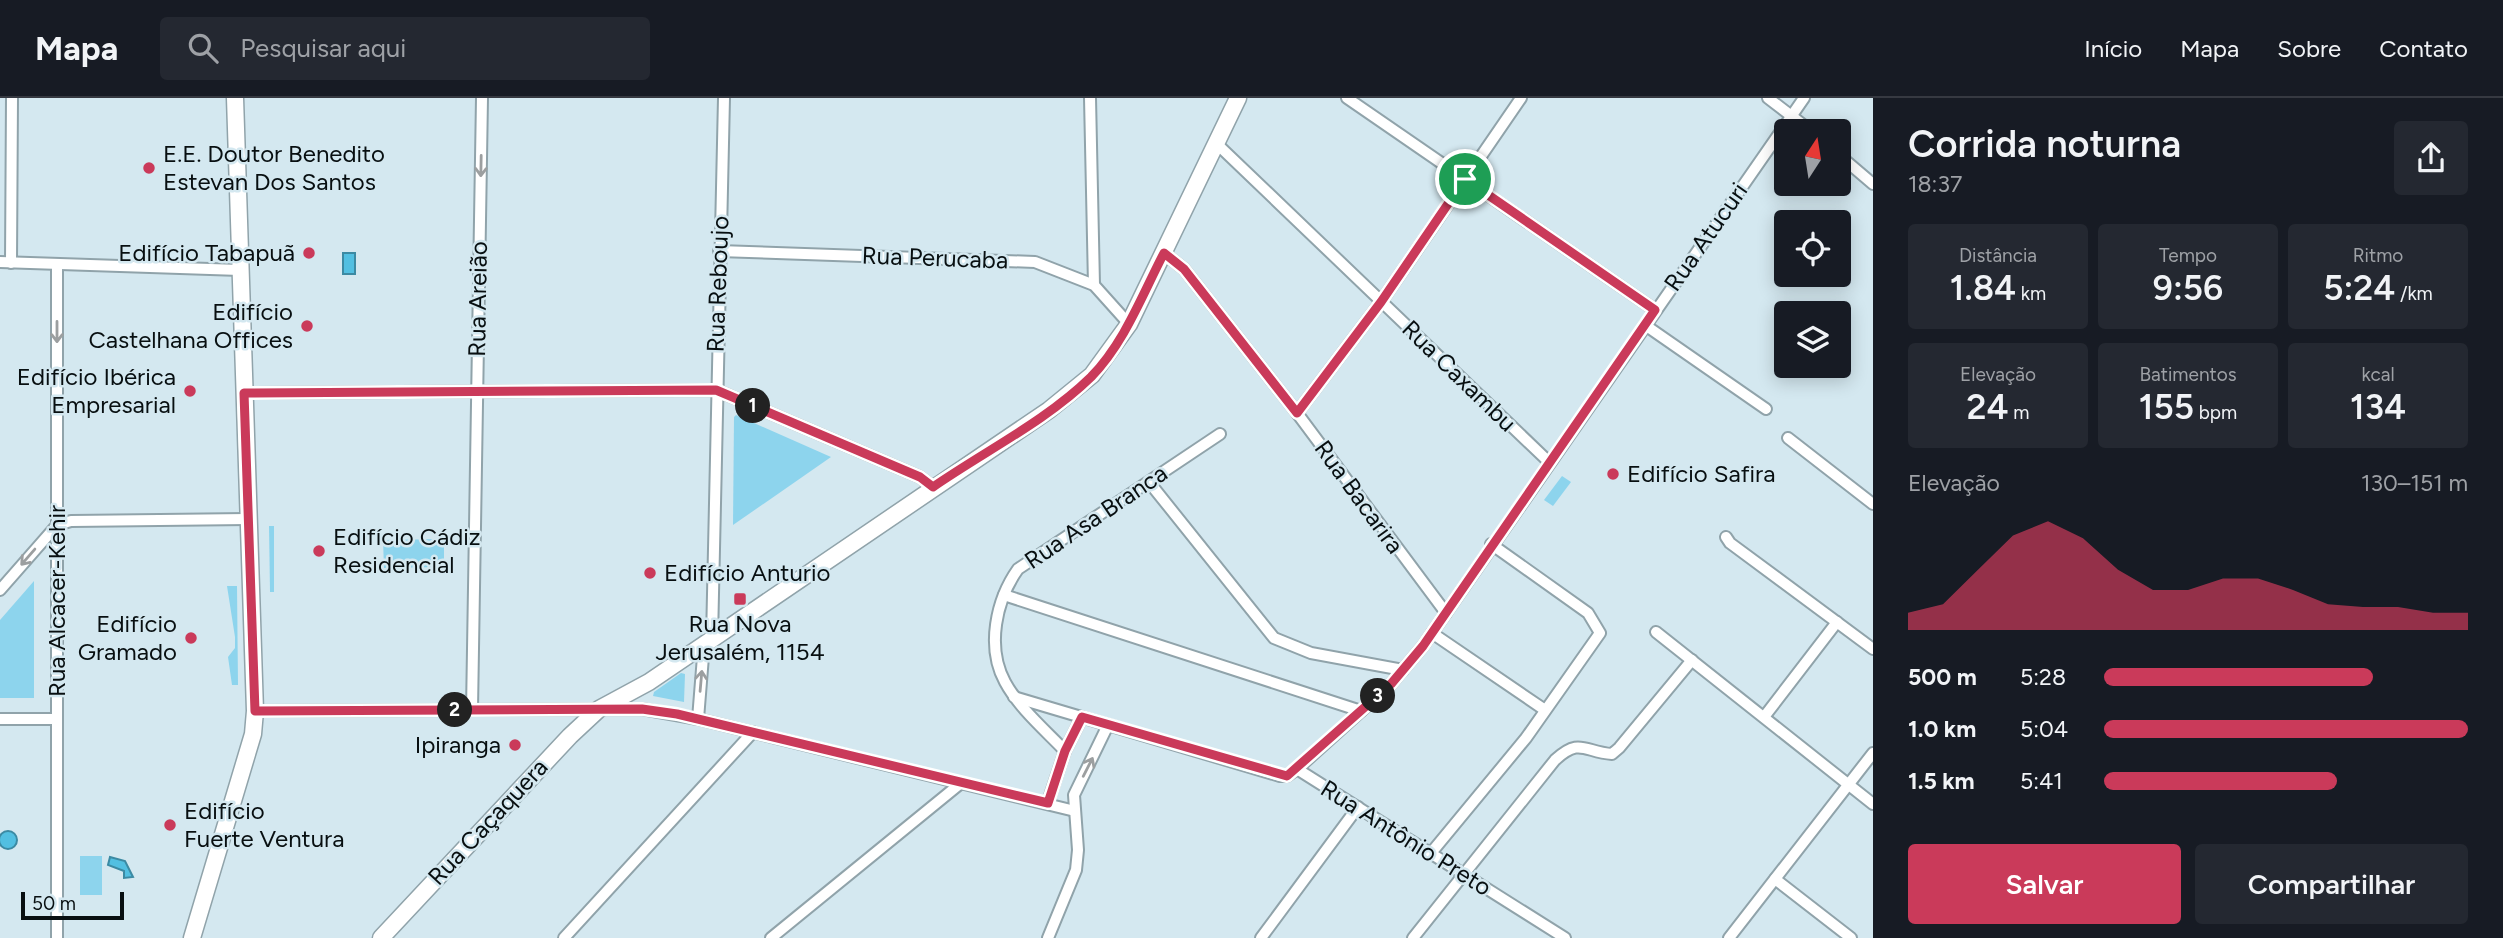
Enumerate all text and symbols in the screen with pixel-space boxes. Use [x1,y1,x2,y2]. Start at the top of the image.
search box [160,17,650,80]
text: Mapa [35,29,118,68]
icon: search [184,29,222,67]
text: Pesquisar aqui [240,32,406,64]
text: Início [2084,34,2142,63]
text: Mapa [2180,34,2239,63]
text: Sobre [2277,34,2341,63]
text: Contato [2379,34,2468,63]
north arrow [1774,119,1852,196]
map controls [1774,119,1851,378]
text: Corrida noturna [1908,121,2181,167]
button: share [2394,121,2468,195]
place label: E.E. Doutor Benedito Estevan Dos Santos [163,139,385,196]
pin [1435,149,1495,209]
one-way arrow [474,154,487,177]
marker: E.E. Doutor Benedito Estevan Dos Santos [141,160,157,176]
icon: arrive [1446,160,1484,198]
text: 18:37 [1908,170,1962,198]
street label: Rua Atucuri [1658,177,1753,296]
button: locate [1774,210,1851,287]
street label: Rua Reboujo [701,215,734,353]
place label: Edifício Tabapuã [118,238,295,267]
street label: Rua Perucaba [861,240,1009,275]
street label: Rua Areião [462,241,493,357]
text: Distância [1959,244,2037,267]
text: Tempo [2159,244,2217,267]
text: Ritmo [2353,244,2403,267]
marker: Edifício Tabapuã [301,245,317,261]
text: 1.84 [1950,267,2016,309]
text: 9:56 [2153,267,2223,309]
text: 5:24 [2323,267,2395,309]
text: km [2016,282,2046,305]
text: /km [2395,282,2433,305]
place label: Edifício Castelhana Offices [89,297,293,354]
button: layers [1774,301,1851,378]
street label: Rua Caxambu [1396,314,1522,437]
marker: Edifício Castelhana Offices [299,318,315,334]
one-way arrow [50,321,64,344]
place label: Edifício Ibérica Empresarial [17,362,176,419]
text: Elevação [1960,363,2036,386]
text: Batimentos [2139,363,2237,386]
text: kcal [2361,363,2395,386]
marker: Edifício Ibérica Empresarial [182,383,198,399]
text: 24 [1967,386,2009,428]
text: 155 [2139,386,2194,428]
text: 134 [2350,386,2406,428]
pin: 1 [736,388,770,424]
text: 1 [748,394,757,417]
text: m [2009,401,2029,424]
text: bpm [2194,401,2237,424]
street label: Rua Bacarira [1309,434,1410,559]
street label: Rua Asa Branca [1019,458,1173,575]
place label: Edifício Safira [1627,459,1775,488]
marker: Edifício Safira [1605,466,1621,482]
text: Elevação [1908,469,2000,497]
text: 130–151 m [2361,469,2468,497]
street label: Rua Alcacer-Kehir [42,505,71,697]
place label: Edifício Cádiz Residencial [333,522,481,579]
marker: Edifício Cádiz Residencial [311,543,327,559]
one-way arrow [20,548,36,566]
place label: Edifício Anturio [664,558,830,587]
marker: Edifício Anturio [642,565,658,581]
marker: Rua Nova Jerusalém, 1154 [732,591,748,607]
place label: Edifício Gramado [78,609,177,666]
place label: Rua Nova Jerusalém, 1154 [655,609,825,666]
marker: Edifício Gramado [183,630,199,646]
text: 500 m [1908,663,1977,691]
text: 5:28 [2020,663,2066,691]
one-way arrow [695,671,708,693]
pin: 3 [1360,678,1396,714]
text: 3 [1372,684,1383,707]
pin: 2 [438,692,472,728]
text: 2 [449,698,460,721]
text: 1.0 km [1908,715,1976,743]
text: 5:04 [2020,715,2068,743]
place label: Ipiranga [415,730,501,759]
marker: Ipiranga [507,737,523,753]
street label: Rua Caçaquera [422,753,554,891]
one-way arrow [1081,757,1095,777]
text: 1.5 km [1908,767,1975,795]
text: 5:41 [2020,767,2063,795]
street label: Rua Antônio Preto [1316,773,1497,902]
place label: Edifício Fuerte Ventura [184,796,344,853]
marker: Edifício Fuerte Ventura [162,817,178,833]
button: Salvar [1908,844,2181,924]
button: Compartilhar [2195,844,2468,924]
scale bar [21,889,124,921]
text: 50 m [32,892,76,915]

